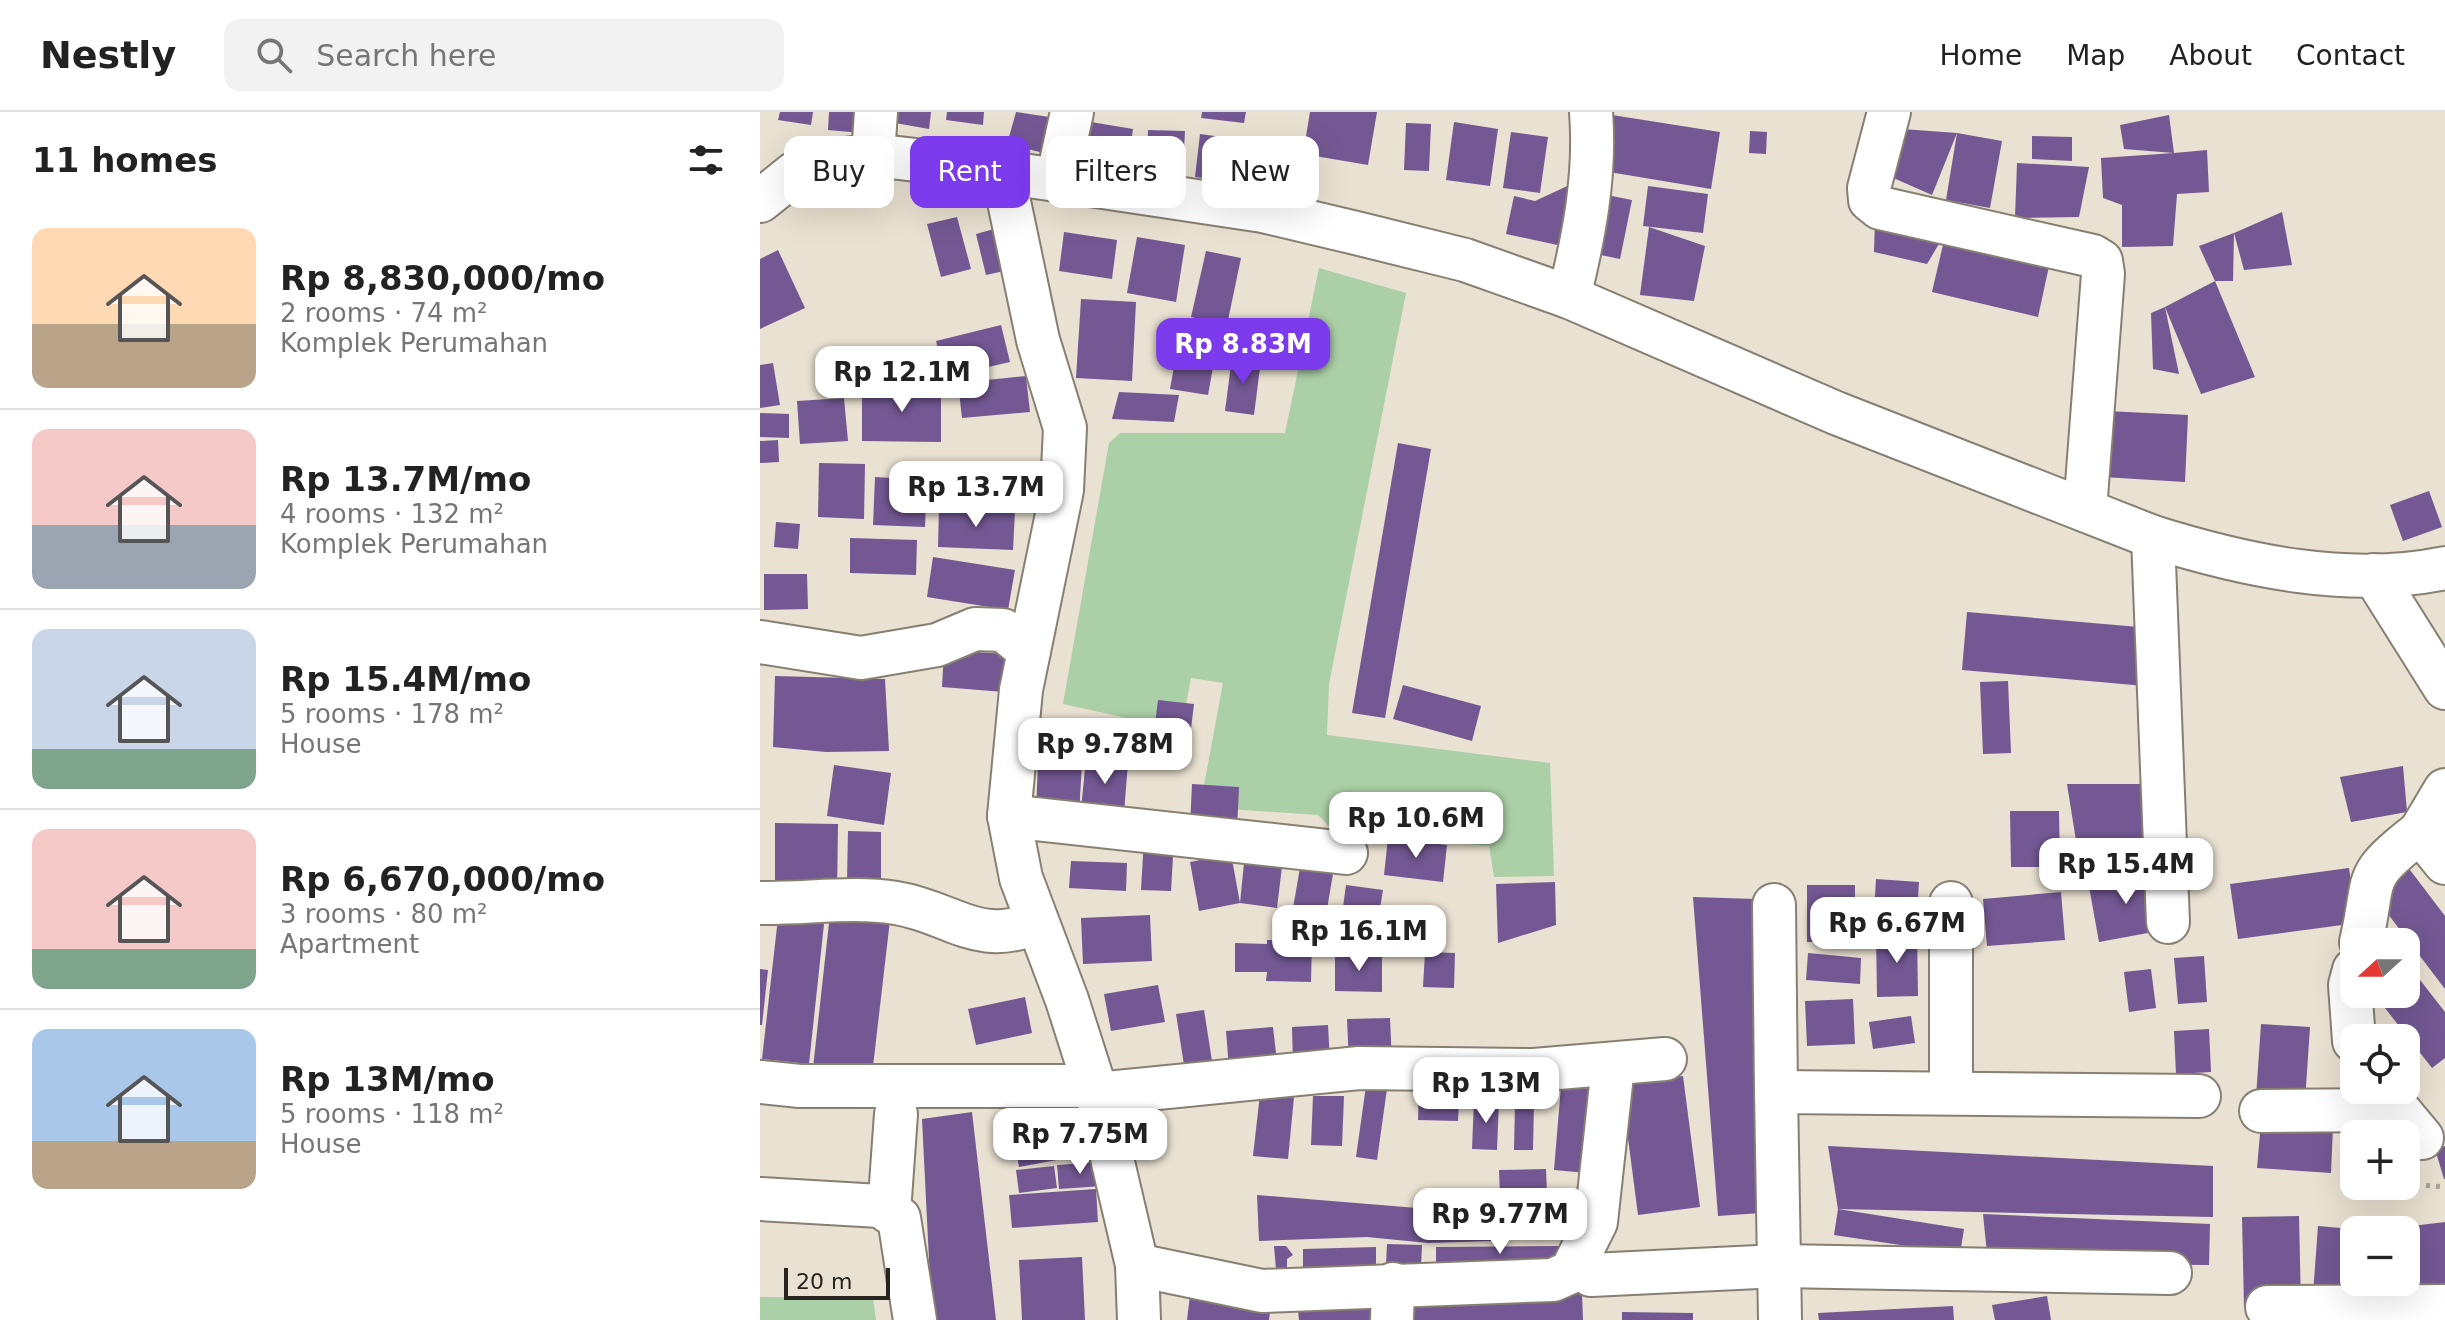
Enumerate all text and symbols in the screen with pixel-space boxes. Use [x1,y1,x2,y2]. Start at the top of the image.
search box [224,19,784,91]
text: Nestly [40,33,176,77]
icon: search [252,33,296,77]
text: Search here [316,38,496,73]
text: Home [1939,39,2022,72]
text: Map [2066,39,2125,72]
text: About [2169,39,2252,72]
text: Contact [2296,39,2405,72]
chip: Buy [784,136,894,208]
chip: Rent [910,136,1030,208]
chip: Filters [1046,136,1186,208]
chip: New [1202,136,1319,208]
icon: filters [684,138,728,182]
text: 11 homes [32,140,217,180]
text: Rp 8,830,000/mo [280,258,605,298]
icon: home [96,260,192,356]
text: 2 rooms · 74 m² [280,298,488,328]
pin: Rp 8.83M [1160,318,1326,386]
text: Komplek Perumahan [280,328,548,358]
text: Rp 8.83M [1174,329,1312,359]
pin: Rp 12.1M [819,346,985,414]
text: Rp 12.1M [833,357,971,387]
text: Rp 13.7M/mo [280,459,531,499]
icon: home [96,461,192,557]
pin: Rp 13.7M [893,461,1059,529]
text: Rp 13.7M [907,472,1045,502]
text: 4 rooms · 132 m² [280,499,504,529]
text: Komplek Perumahan [280,529,548,559]
text: Rp 15.4M/mo [280,659,531,699]
icon: home [96,661,192,757]
text: 5 rooms · 178 m² [280,699,504,729]
pin: Rp 9.78M [1022,718,1188,786]
text: House [280,729,361,759]
text: Rp 9.78M [1036,729,1174,759]
pin: Rp 10.6M [1333,792,1499,860]
text: Rp 10.6M [1347,803,1485,833]
pin: Rp 15.4M [2043,838,2209,906]
text: Rp 15.4M [2057,849,2195,879]
text: Rp 6,670,000/mo [280,859,605,899]
icon: home [96,861,192,957]
pin: Rp 6.67M [1814,897,1980,965]
text: 3 rooms · 80 m² [280,899,488,929]
pin: Rp 16.1M [1276,905,1442,973]
text: Rp 6.67M [1828,908,1966,938]
text: Rp 16.1M [1290,916,1428,946]
north arrow [2340,928,2420,1008]
map controls [2340,928,2420,1296]
text: Apartment [280,929,419,959]
button: locate [2340,1024,2420,1104]
pin: Rp 13M [1421,1057,1551,1125]
text: Rp 13M/mo [280,1059,495,1099]
icon: home [96,1061,192,1157]
text: Rp 13M [1431,1068,1541,1098]
text: 5 rooms · 118 m² [280,1099,504,1129]
pin: Rp 7.75M [997,1108,1163,1176]
text: Rp 7.75M [1011,1119,1149,1149]
button: + [2340,1120,2420,1200]
text: House [280,1129,361,1159]
pin: Rp 9.77M [1417,1188,1583,1256]
text: Rp 9.77M [1431,1199,1569,1229]
button: − [2340,1216,2420,1296]
scale bar [784,1264,890,1300]
text: 20 m [796,1269,852,1294]

